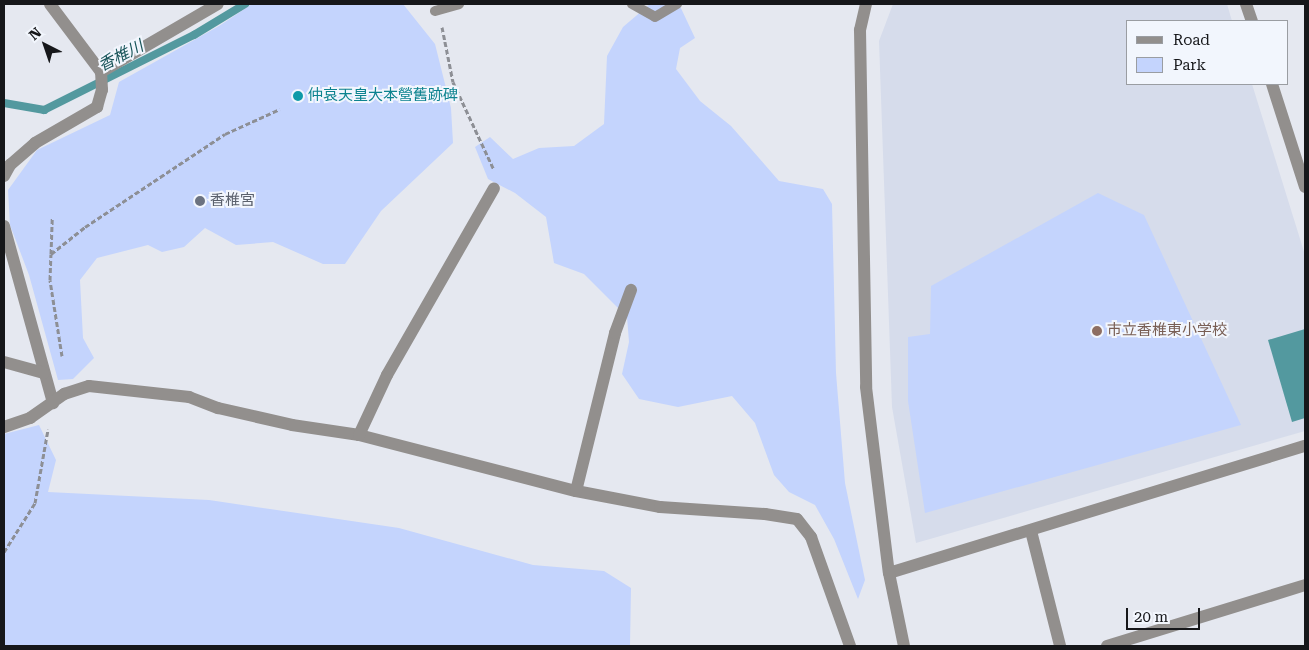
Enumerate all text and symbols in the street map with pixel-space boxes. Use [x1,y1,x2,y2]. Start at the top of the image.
north arrow [20,20,70,70]
legend [1126,20,1289,85]
text: N [26,24,44,43]
text: Road [1173,31,1210,49]
water label: 香椎川 [95,37,147,75]
text: Park [1173,56,1206,74]
place label: 仲哀天皇大本營舊跡碑 [308,87,458,105]
marker: 仲哀天皇大本營舊跡碑 [292,90,304,102]
place label: 香椎宮 [210,192,255,210]
marker: 香椎宮 [194,195,206,207]
place label: 市立香椎東小学校 [1107,322,1227,340]
marker: 市立香椎東小学校 [1091,325,1103,337]
scale bar [1129,598,1203,630]
text: 20 m [1134,608,1168,626]

